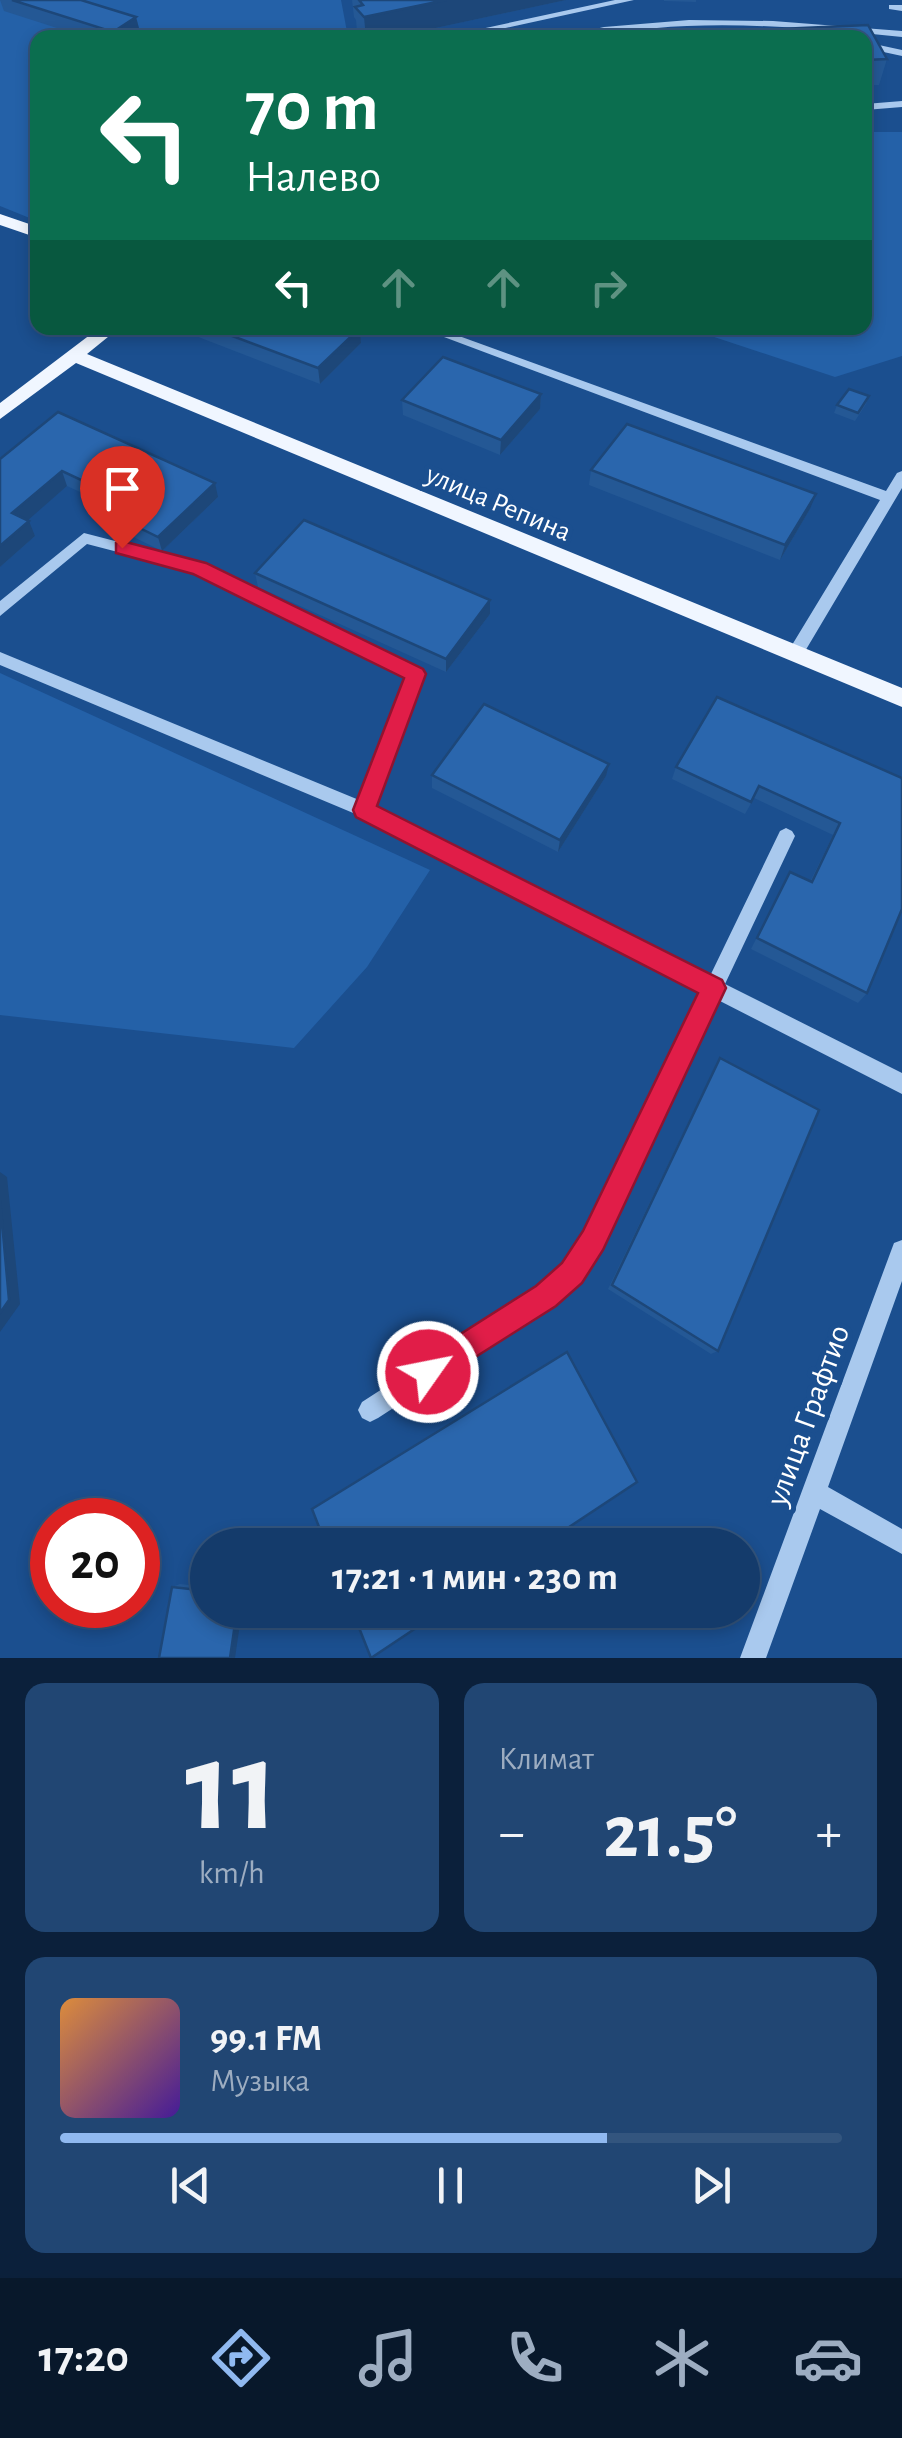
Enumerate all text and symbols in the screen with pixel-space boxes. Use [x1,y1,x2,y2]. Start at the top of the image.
icon: left [80,70,210,200]
text: 70 m [245,73,379,143]
text: Налево [245,155,381,200]
icon: left [266,260,321,315]
icon: ahead [371,260,426,315]
icon: ahead [476,260,531,315]
icon: right [581,260,636,315]
pin [80,446,165,549]
street label: улица Репина [421,460,575,547]
icon: arrive [95,461,150,516]
position arrow [376,1320,480,1424]
street label: улица Графтио [760,1321,855,1511]
speed limit sign: 20 [30,1498,160,1628]
text: 17:21 · 1 мин · 230 m [332,1559,618,1597]
text: 11 [185,1724,279,1854]
text: Климат [499,1743,594,1775]
text: 21.5° [603,1796,737,1871]
text: − [499,1806,525,1861]
text: + [816,1806,842,1861]
text: km/h [199,1857,265,1889]
text: 99.1 FM [210,2020,322,2058]
text: Музыка [210,2065,310,2097]
icon: previous [163,2158,218,2213]
icon: pause [423,2158,478,2213]
icon: next [684,2158,739,2213]
icon: directions [206,2323,276,2393]
icon: music [353,2323,423,2393]
icon: phone [500,2323,570,2393]
icon: climate [647,2323,717,2393]
icon: car [793,2323,863,2393]
text: 17:20 [38,2335,129,2380]

